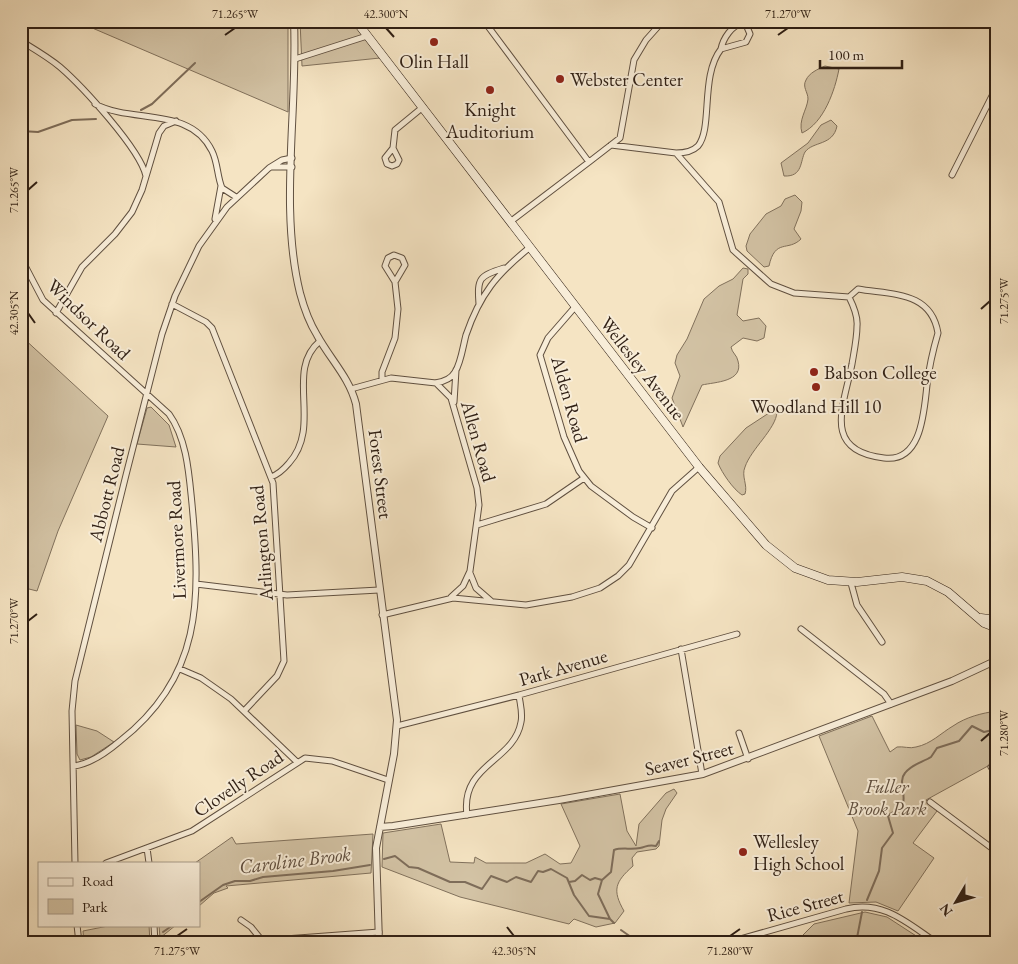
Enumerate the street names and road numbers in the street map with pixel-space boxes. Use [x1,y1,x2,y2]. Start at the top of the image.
street label: Windsor Road [42,273,136,366]
street label: Wellesley Avenue [595,312,691,425]
street label: Alden Road [545,352,594,445]
street label: Allen Road [455,397,502,485]
street label: Forest Street [363,428,398,520]
street label: Abbott Road [82,443,131,545]
street label: Livermore Road [161,480,192,600]
street label: Arlington Road [244,484,279,603]
street label: Park Avenue [516,643,610,692]
street label: Seaver Street [642,735,736,782]
street label: Clovelly Road [188,744,288,823]
street label: Rice Street [764,883,846,928]

